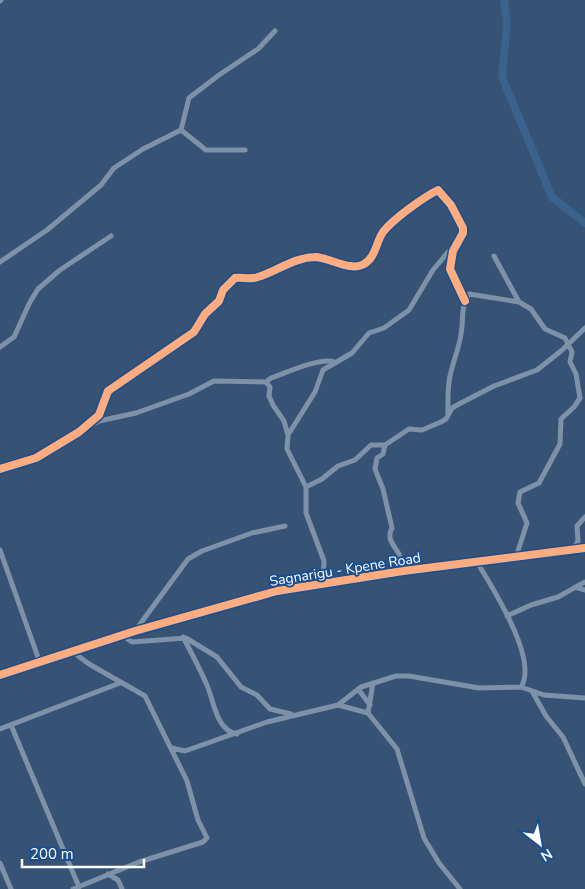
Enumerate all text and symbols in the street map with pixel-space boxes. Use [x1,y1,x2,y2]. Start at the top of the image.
street label: Sagnarigu - Kpene Road [268,548,422,591]
north arrow [515,819,565,869]
scale bar [22,836,145,868]
text: 200 m [30,844,74,864]
text: N [537,844,556,866]

